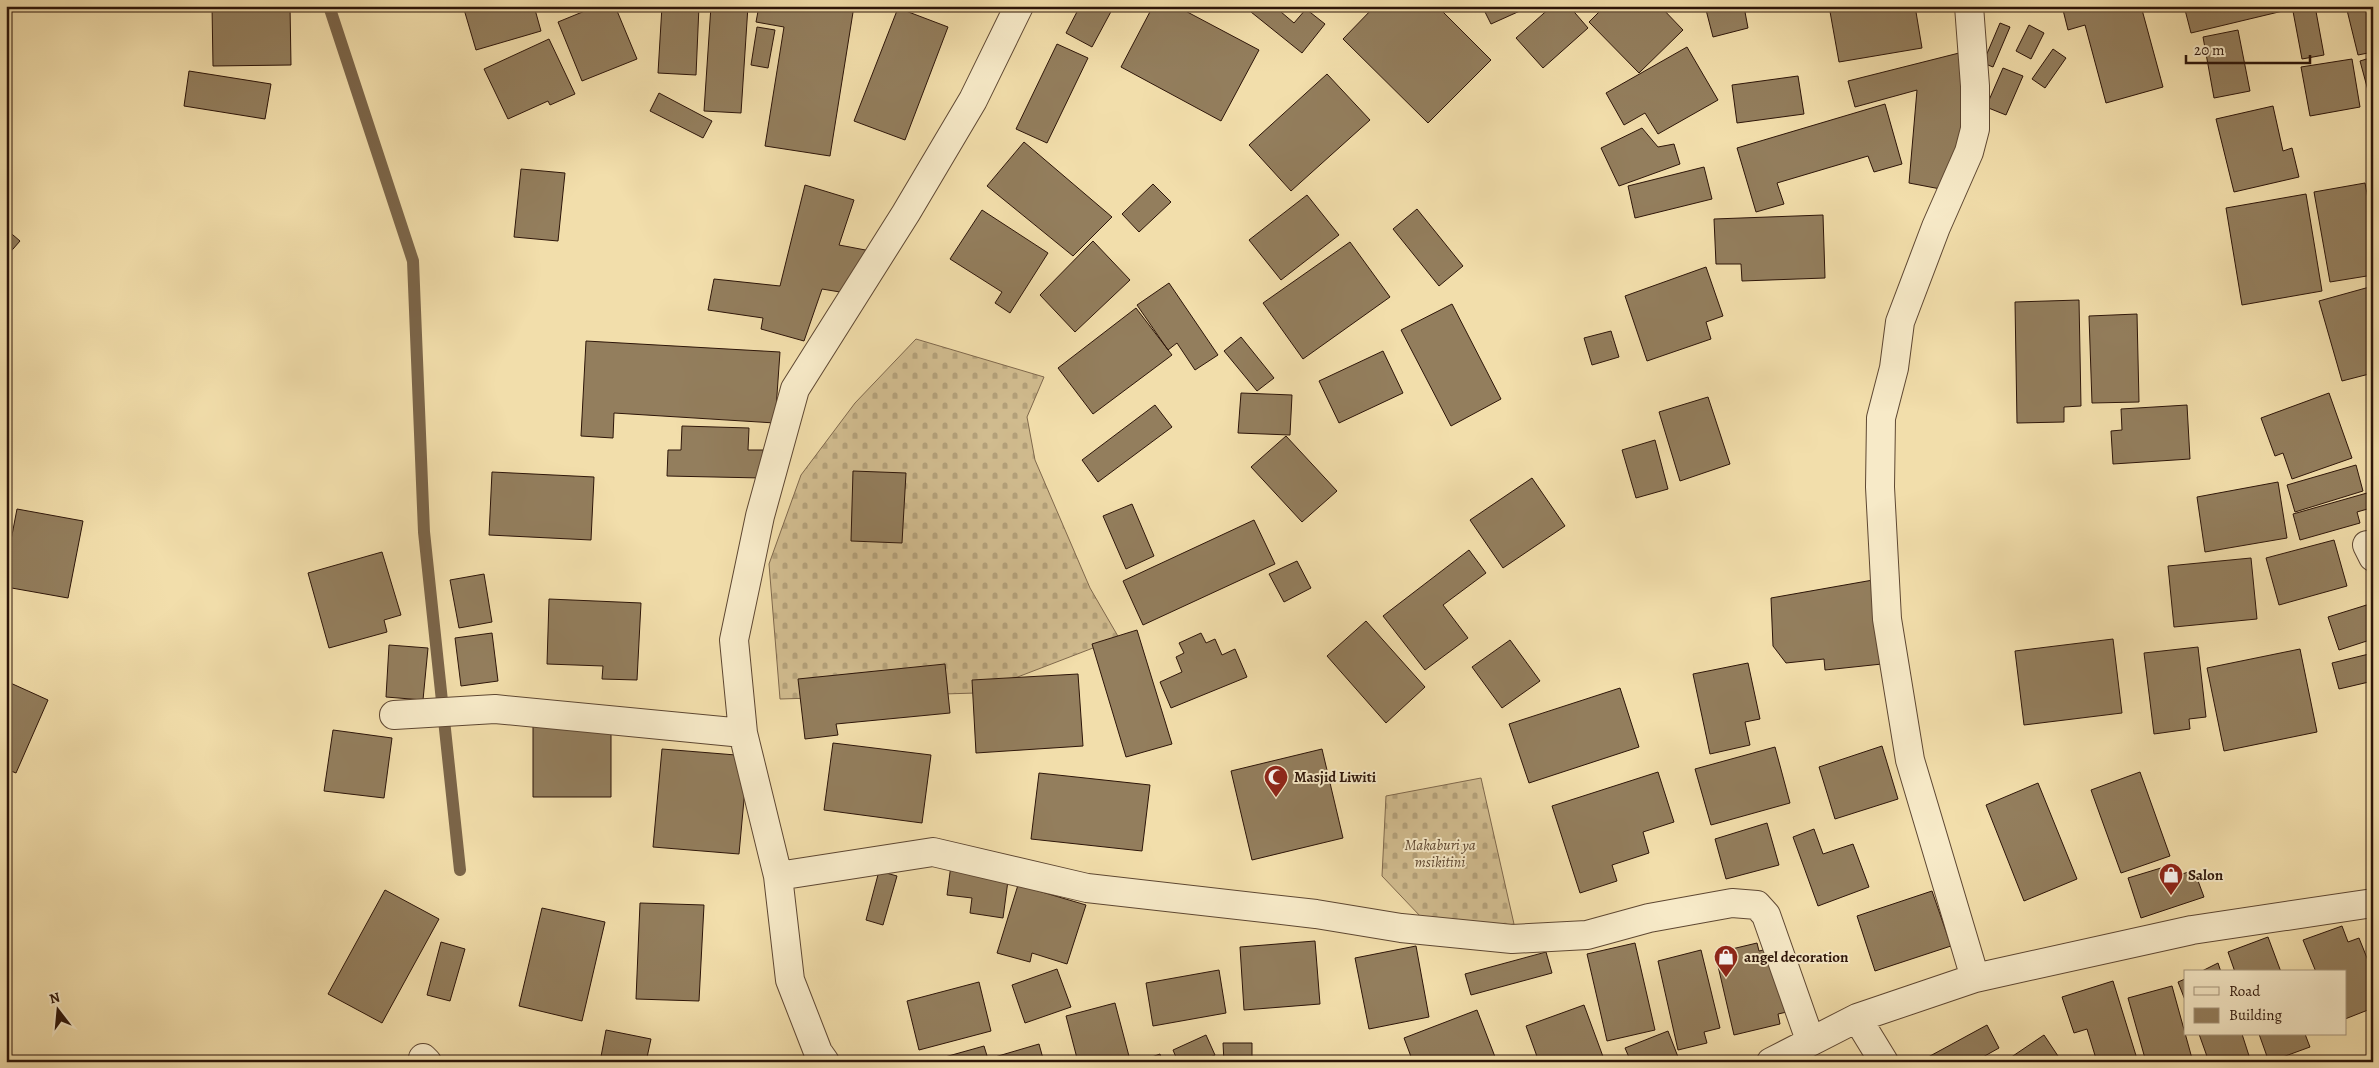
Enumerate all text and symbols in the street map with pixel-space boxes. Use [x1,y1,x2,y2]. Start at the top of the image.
scale bar [2186,32,2310,64]
text: 20 m [2194,40,2225,60]
mosque icon: Masjid Liwiti [1263,764,1289,798]
place label: Masjid Liwiti [1294,767,1377,787]
park label: Makaburi ya msikitini [1404,835,1476,872]
shop icon: Salon [2158,862,2184,896]
place label: Salon [2188,865,2224,885]
shop icon: angel decoration [1713,944,1739,978]
place label: angel decoration [1744,947,1849,967]
legend [2184,970,2346,1036]
text: Road [2229,981,2261,1001]
north arrow [32,986,82,1036]
text: N [47,987,62,1009]
text: Building [2229,1005,2282,1025]

